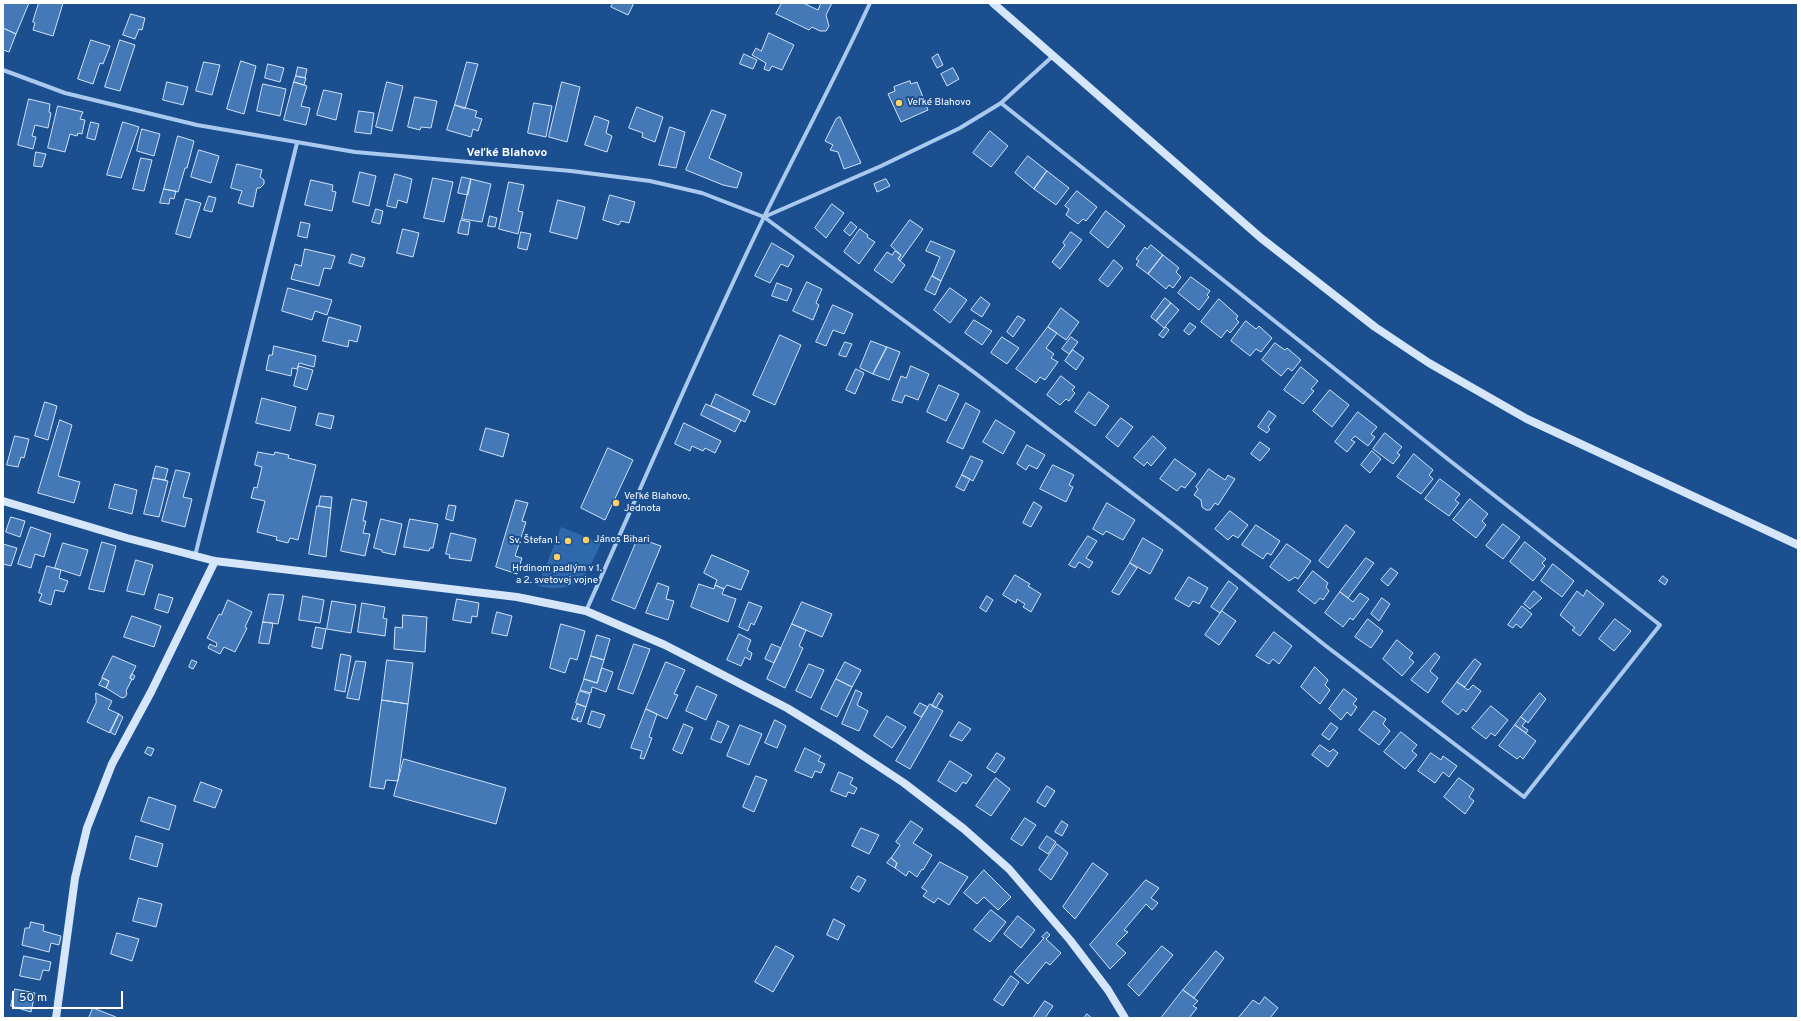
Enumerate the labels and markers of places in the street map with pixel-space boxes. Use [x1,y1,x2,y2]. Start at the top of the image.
place label: Veľké Blahovo [907,97,971,109]
marker: Veľké Blahovo [894,98,904,108]
place label: Veľké Blahovo, Jednota [624,491,690,514]
marker: Veľké Blahovo, Jednota [611,498,621,508]
place label: János Bihari [594,534,650,546]
place label: Sv. Štefan I. [509,535,560,547]
marker: János Bihari [581,535,591,545]
marker: Sv. Štefan I. [563,536,573,546]
marker: Hrdinom padlým v 1. a 2. svetovej vojne [552,552,562,562]
place label: Hrdinom padlým v 1. a 2. svetovej vojne [512,563,602,586]

